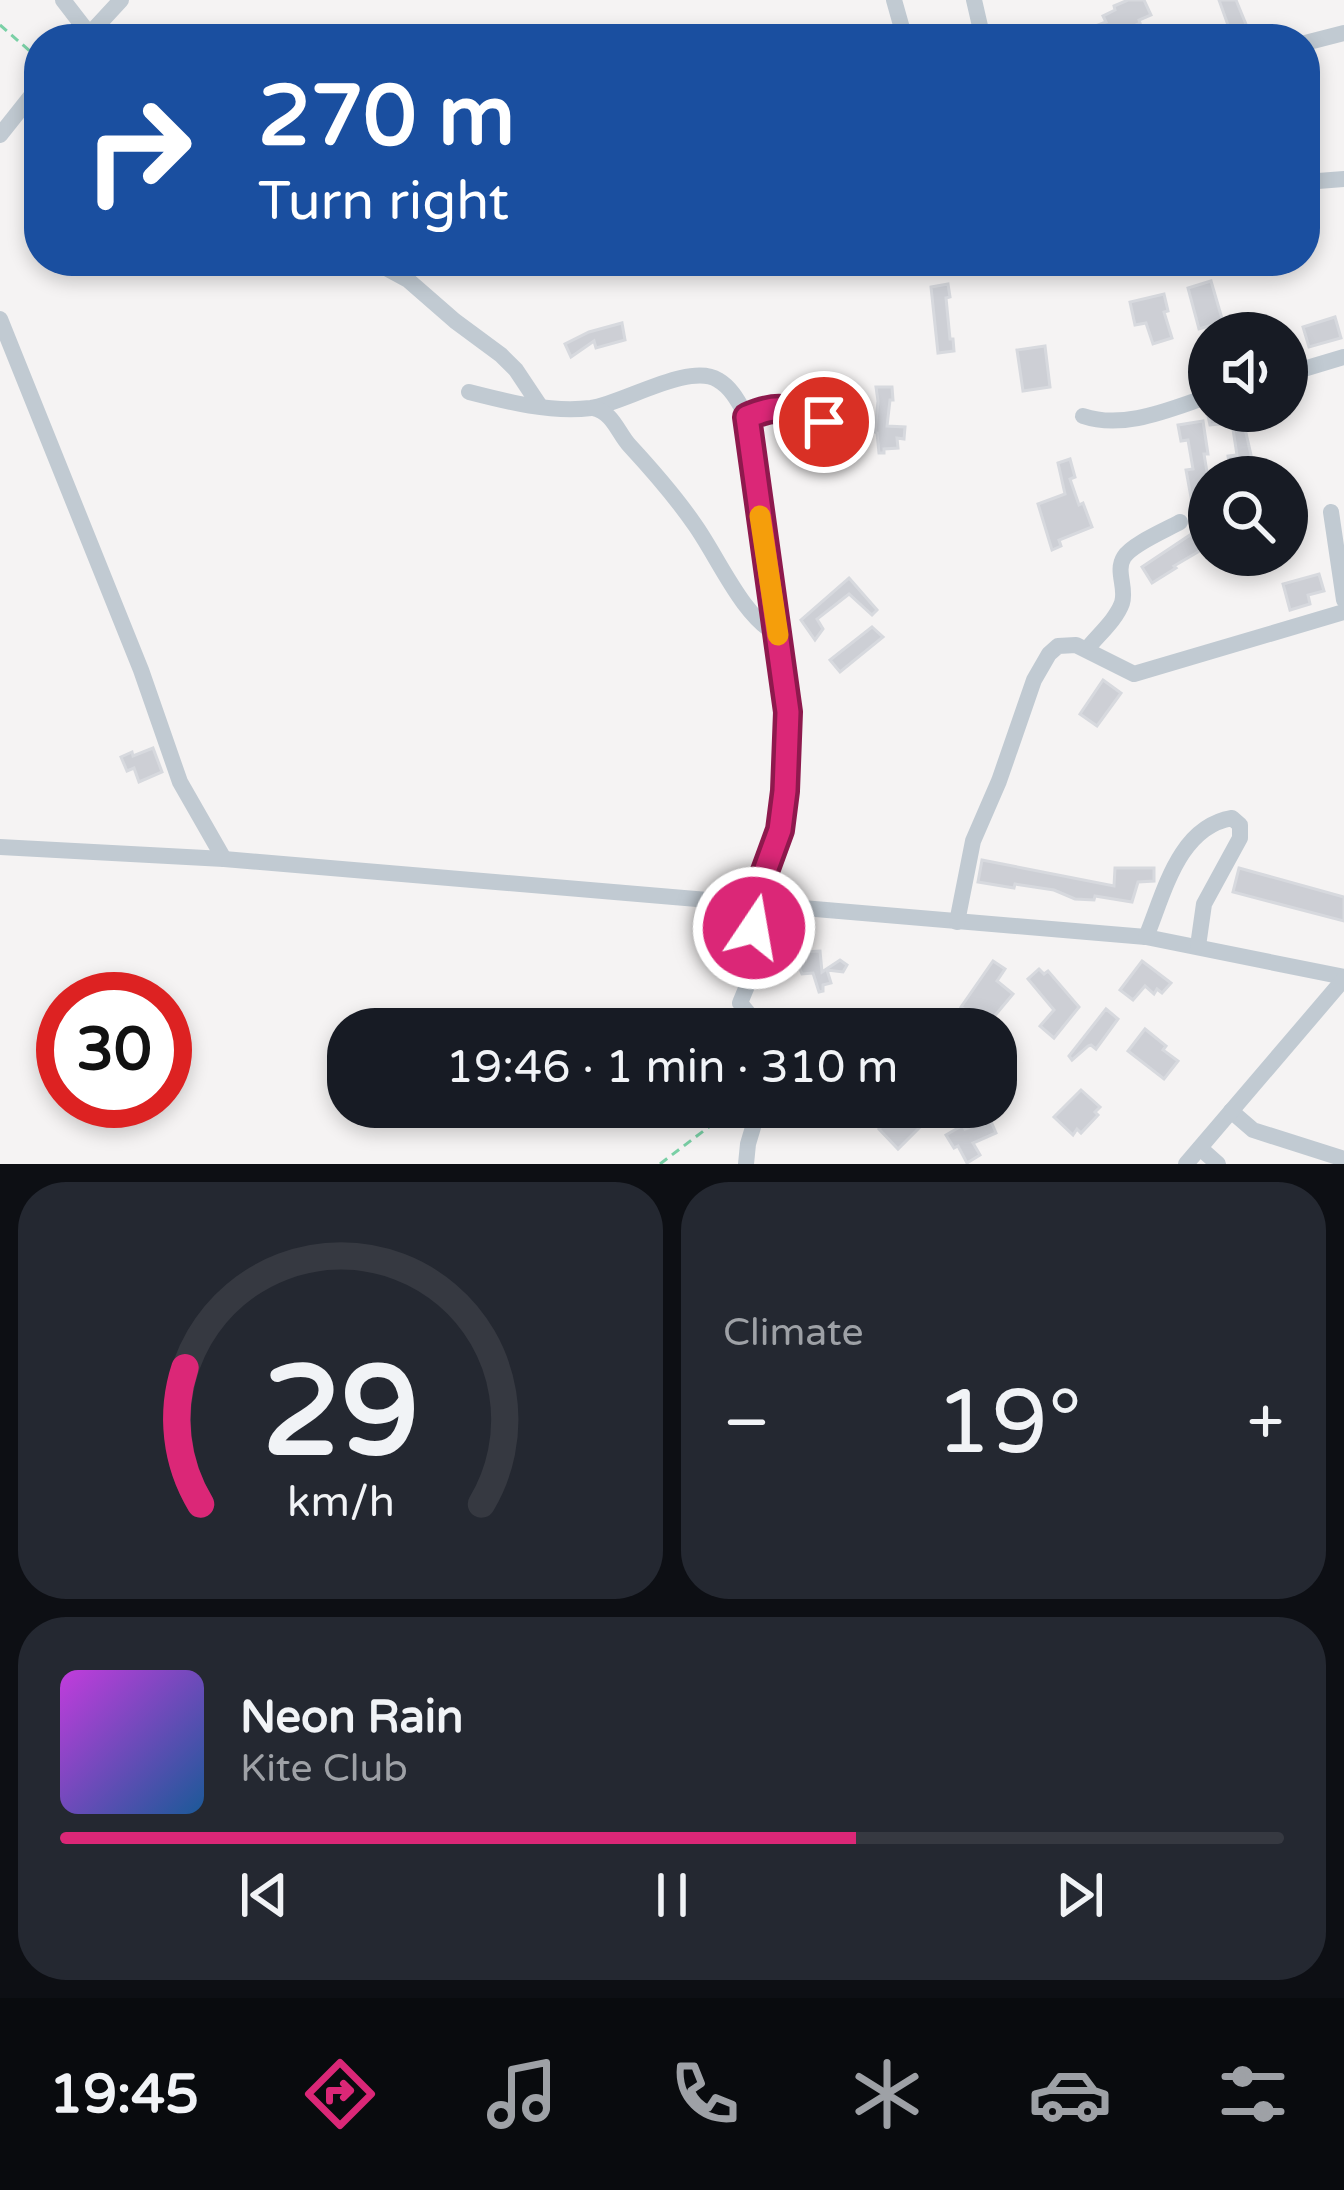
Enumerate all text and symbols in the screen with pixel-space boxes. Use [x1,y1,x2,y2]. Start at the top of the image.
text: 270 m [258,67,515,168]
icon: right [60,72,216,228]
text: Turn right [258,169,509,234]
map controls [1188,312,1308,576]
button: sound [1188,312,1308,432]
pin [773,371,875,473]
icon: arrive [791,389,857,455]
button: search [1188,456,1308,576]
position arrow [691,865,817,991]
speed limit sign: 30 [36,972,192,1128]
text: 19:46 · 1 min · 310 m [446,1041,898,1095]
text: Climate [723,1309,863,1356]
text: 29 [262,1338,419,1489]
text: 19° [935,1369,1082,1478]
text: − [723,1383,770,1463]
text: + [1247,1383,1284,1463]
text: km/h [287,1476,394,1527]
text: Neon Rain [240,1691,463,1745]
text: Kite Club [240,1745,408,1792]
icon: previous [231,1862,297,1928]
icon: pause [639,1862,705,1928]
icon: next [1047,1862,1113,1928]
icon: directions [298,2052,382,2136]
icon: music [480,2052,564,2136]
icon: phone [663,2052,747,2136]
icon: climate [845,2052,929,2136]
icon: car [1028,2052,1112,2136]
icon: filters [1211,2052,1295,2136]
text: 19:45 [49,2062,199,2127]

